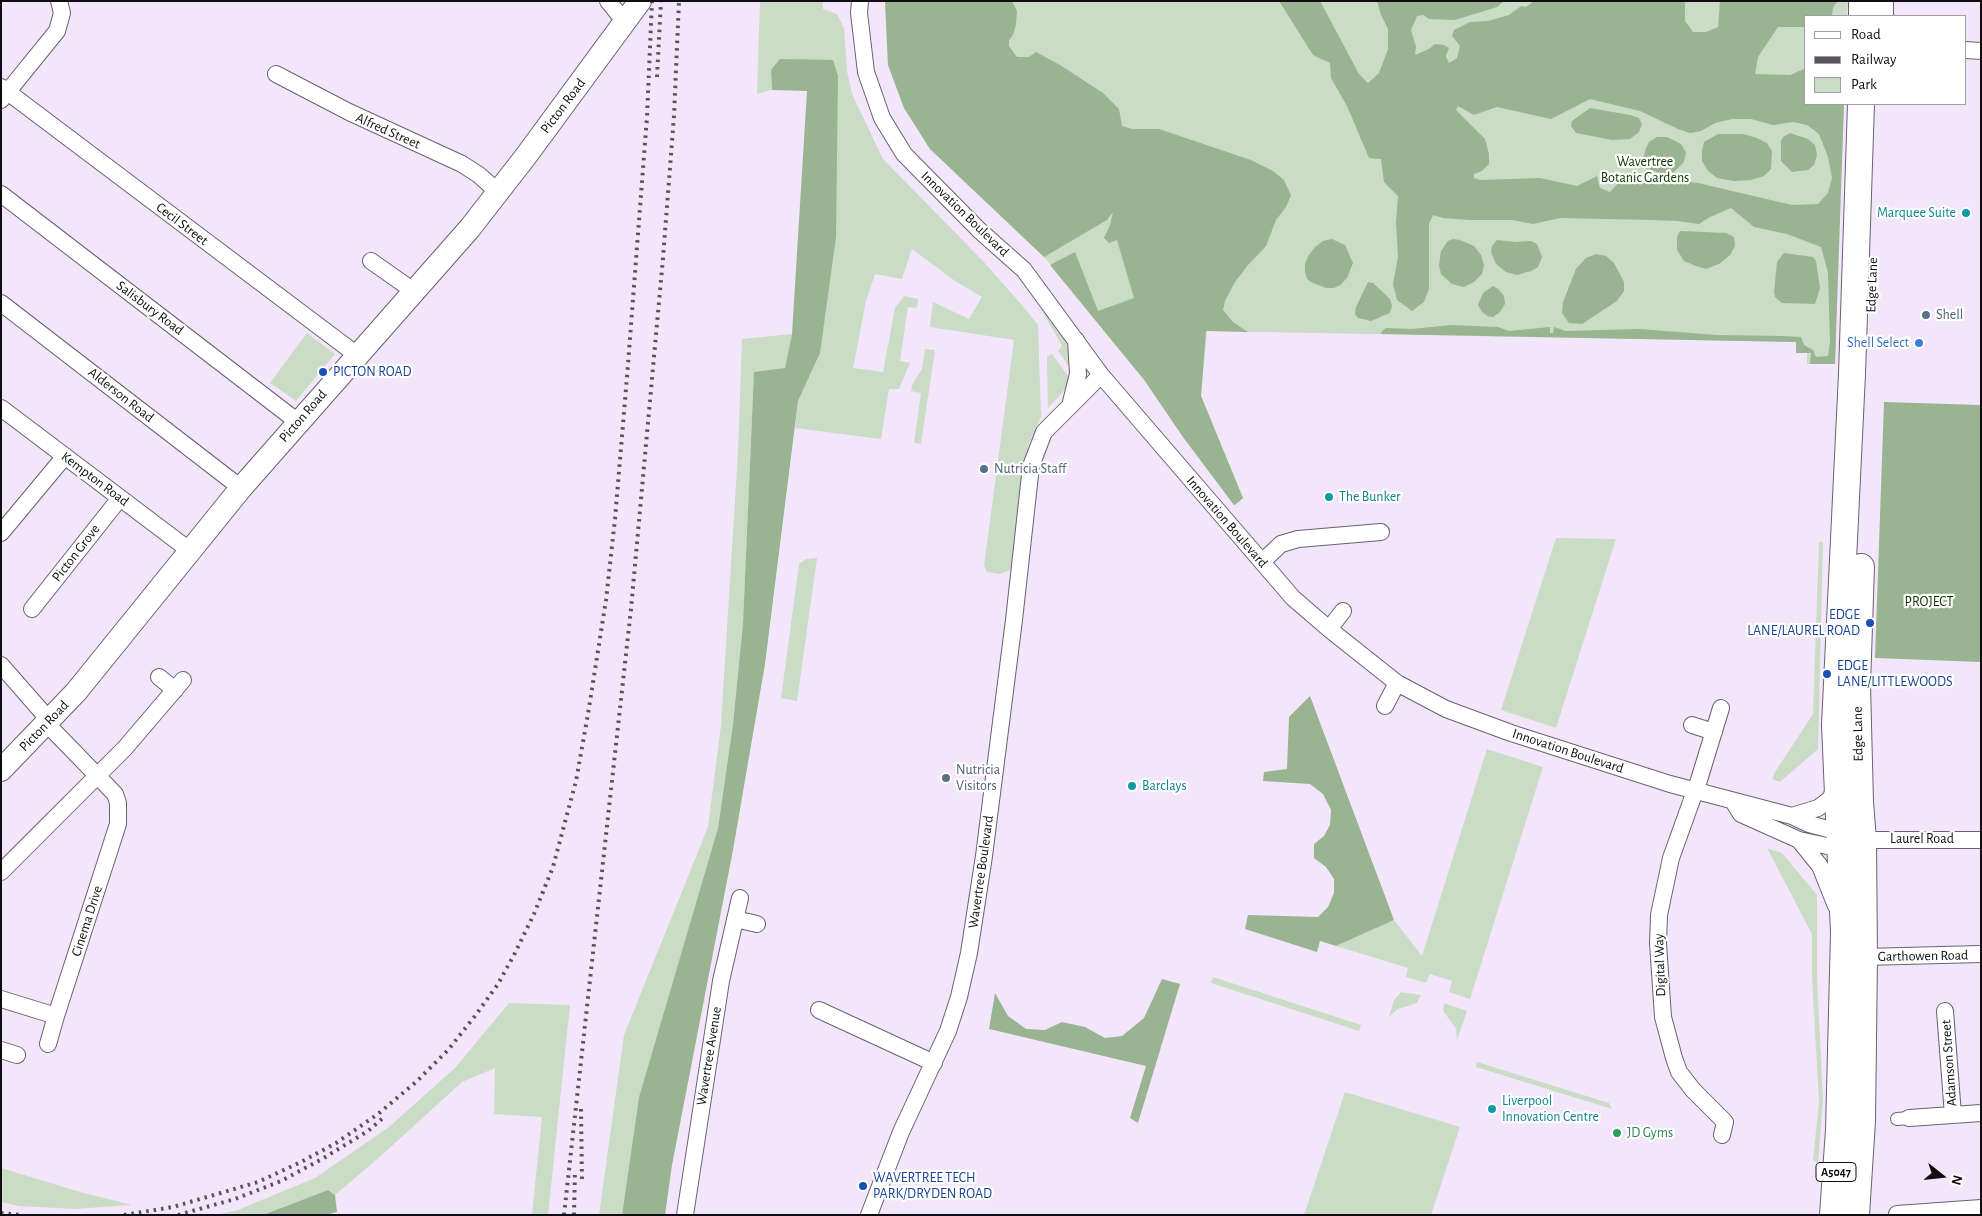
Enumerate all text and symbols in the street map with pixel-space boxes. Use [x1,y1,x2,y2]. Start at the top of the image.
legend [1804,15,1967,105]
text: Road [1851,27,1881,42]
text: Railway [1851,52,1896,67]
street label: Picton Road [537,75,589,137]
text: Park [1851,77,1877,92]
street label: Alfred Street [353,109,423,153]
park label: Wavertree Botanic Gardens [1601,154,1689,186]
street label: Innovation Boulevard [917,168,1013,260]
street label: Cecil Street [153,199,211,249]
place label: Marquee Suite [1877,205,1956,221]
marker: Marquee Suite [1960,207,1972,219]
street label: Edge Lane [1863,257,1881,313]
street label: Salisbury Road [113,277,187,339]
place label: Shell [1936,307,1963,323]
marker: Shell [1920,309,1932,321]
place label: Shell Select [1847,335,1909,351]
marker: Shell Select [1913,337,1925,349]
street label: Alderson Road [85,364,157,426]
place label: PICTON ROAD [333,364,412,380]
marker: PICTON ROAD [317,366,329,378]
street label: Picton Road [276,386,330,446]
street label: Kempton Road [58,448,132,510]
place label: Nutricia Staff [994,461,1066,477]
marker: Nutricia Staff [978,463,990,475]
street label: Innovation Boulevard [1183,473,1271,571]
place label: The Bunker [1339,489,1401,505]
marker: The Bunker [1323,491,1335,503]
street label: Picton Grove [48,521,104,585]
park label: PROJECT [1905,594,1953,610]
place label: EDGE LANE/LAUREL ROAD [1747,607,1860,640]
marker: EDGE LANE/LAUREL ROAD [1864,617,1876,629]
place label: EDGE LANE/LITTLEWOODS [1837,658,1953,690]
marker: EDGE LANE/LITTLEWOODS [1821,668,1833,680]
street label: Picton Road [16,697,72,755]
street label: Edge Lane [1849,706,1867,762]
street label: Innovation Boulevard [1510,725,1626,777]
place label: Nutricia Visitors [956,762,1000,794]
marker: Nutricia Visitors [940,772,952,784]
place label: Barclays [1142,778,1187,794]
marker: Barclays [1126,780,1138,792]
street label: Wavertree Boulevard [965,814,997,930]
street label: Laurel Road [1890,831,1954,847]
street label: Cinema Drive [68,883,106,959]
street label: Digital Way [1650,933,1670,997]
street label: Garthowen Road [1878,947,1968,965]
street label: Wavertree Avenue [693,1005,725,1107]
street label: Adamson Street [1938,1019,1960,1107]
place label: Liverpool Innovation Centre [1502,1093,1599,1126]
marker: Liverpool Innovation Centre [1486,1103,1498,1115]
place label: JD Gyms [1627,1125,1673,1141]
marker: JD Gyms [1611,1127,1623,1139]
north arrow [1917,1151,1967,1201]
road number: A5047 [1816,1162,1856,1182]
place label: WAVERTREE TECH PARK/DRYDEN ROAD [873,1170,992,1202]
text: N [1948,1174,1964,1187]
marker: WAVERTREE TECH PARK/DRYDEN ROAD [857,1180,869,1192]

